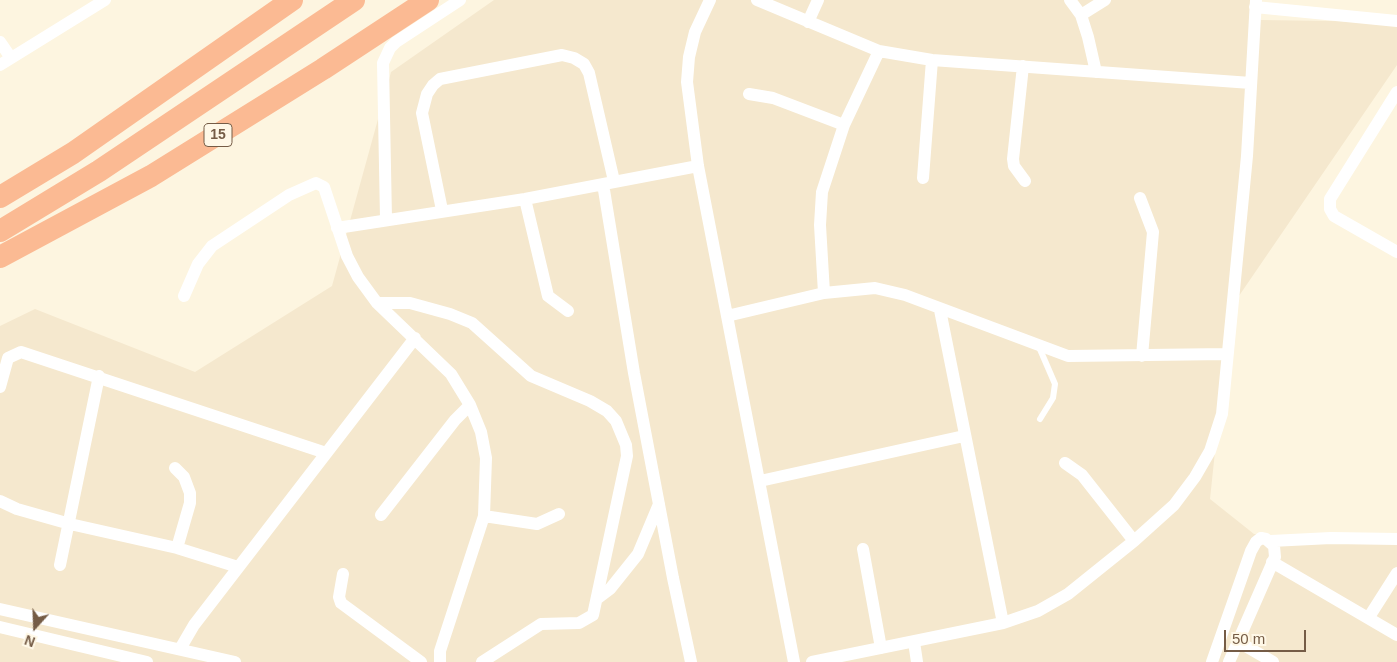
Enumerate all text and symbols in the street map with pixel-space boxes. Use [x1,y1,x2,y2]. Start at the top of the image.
road number: 15 [204,124,232,146]
north arrow [10,602,60,652]
scale bar [1227,620,1310,652]
text: 50 m [1232,630,1265,647]
text: N [22,632,37,650]

